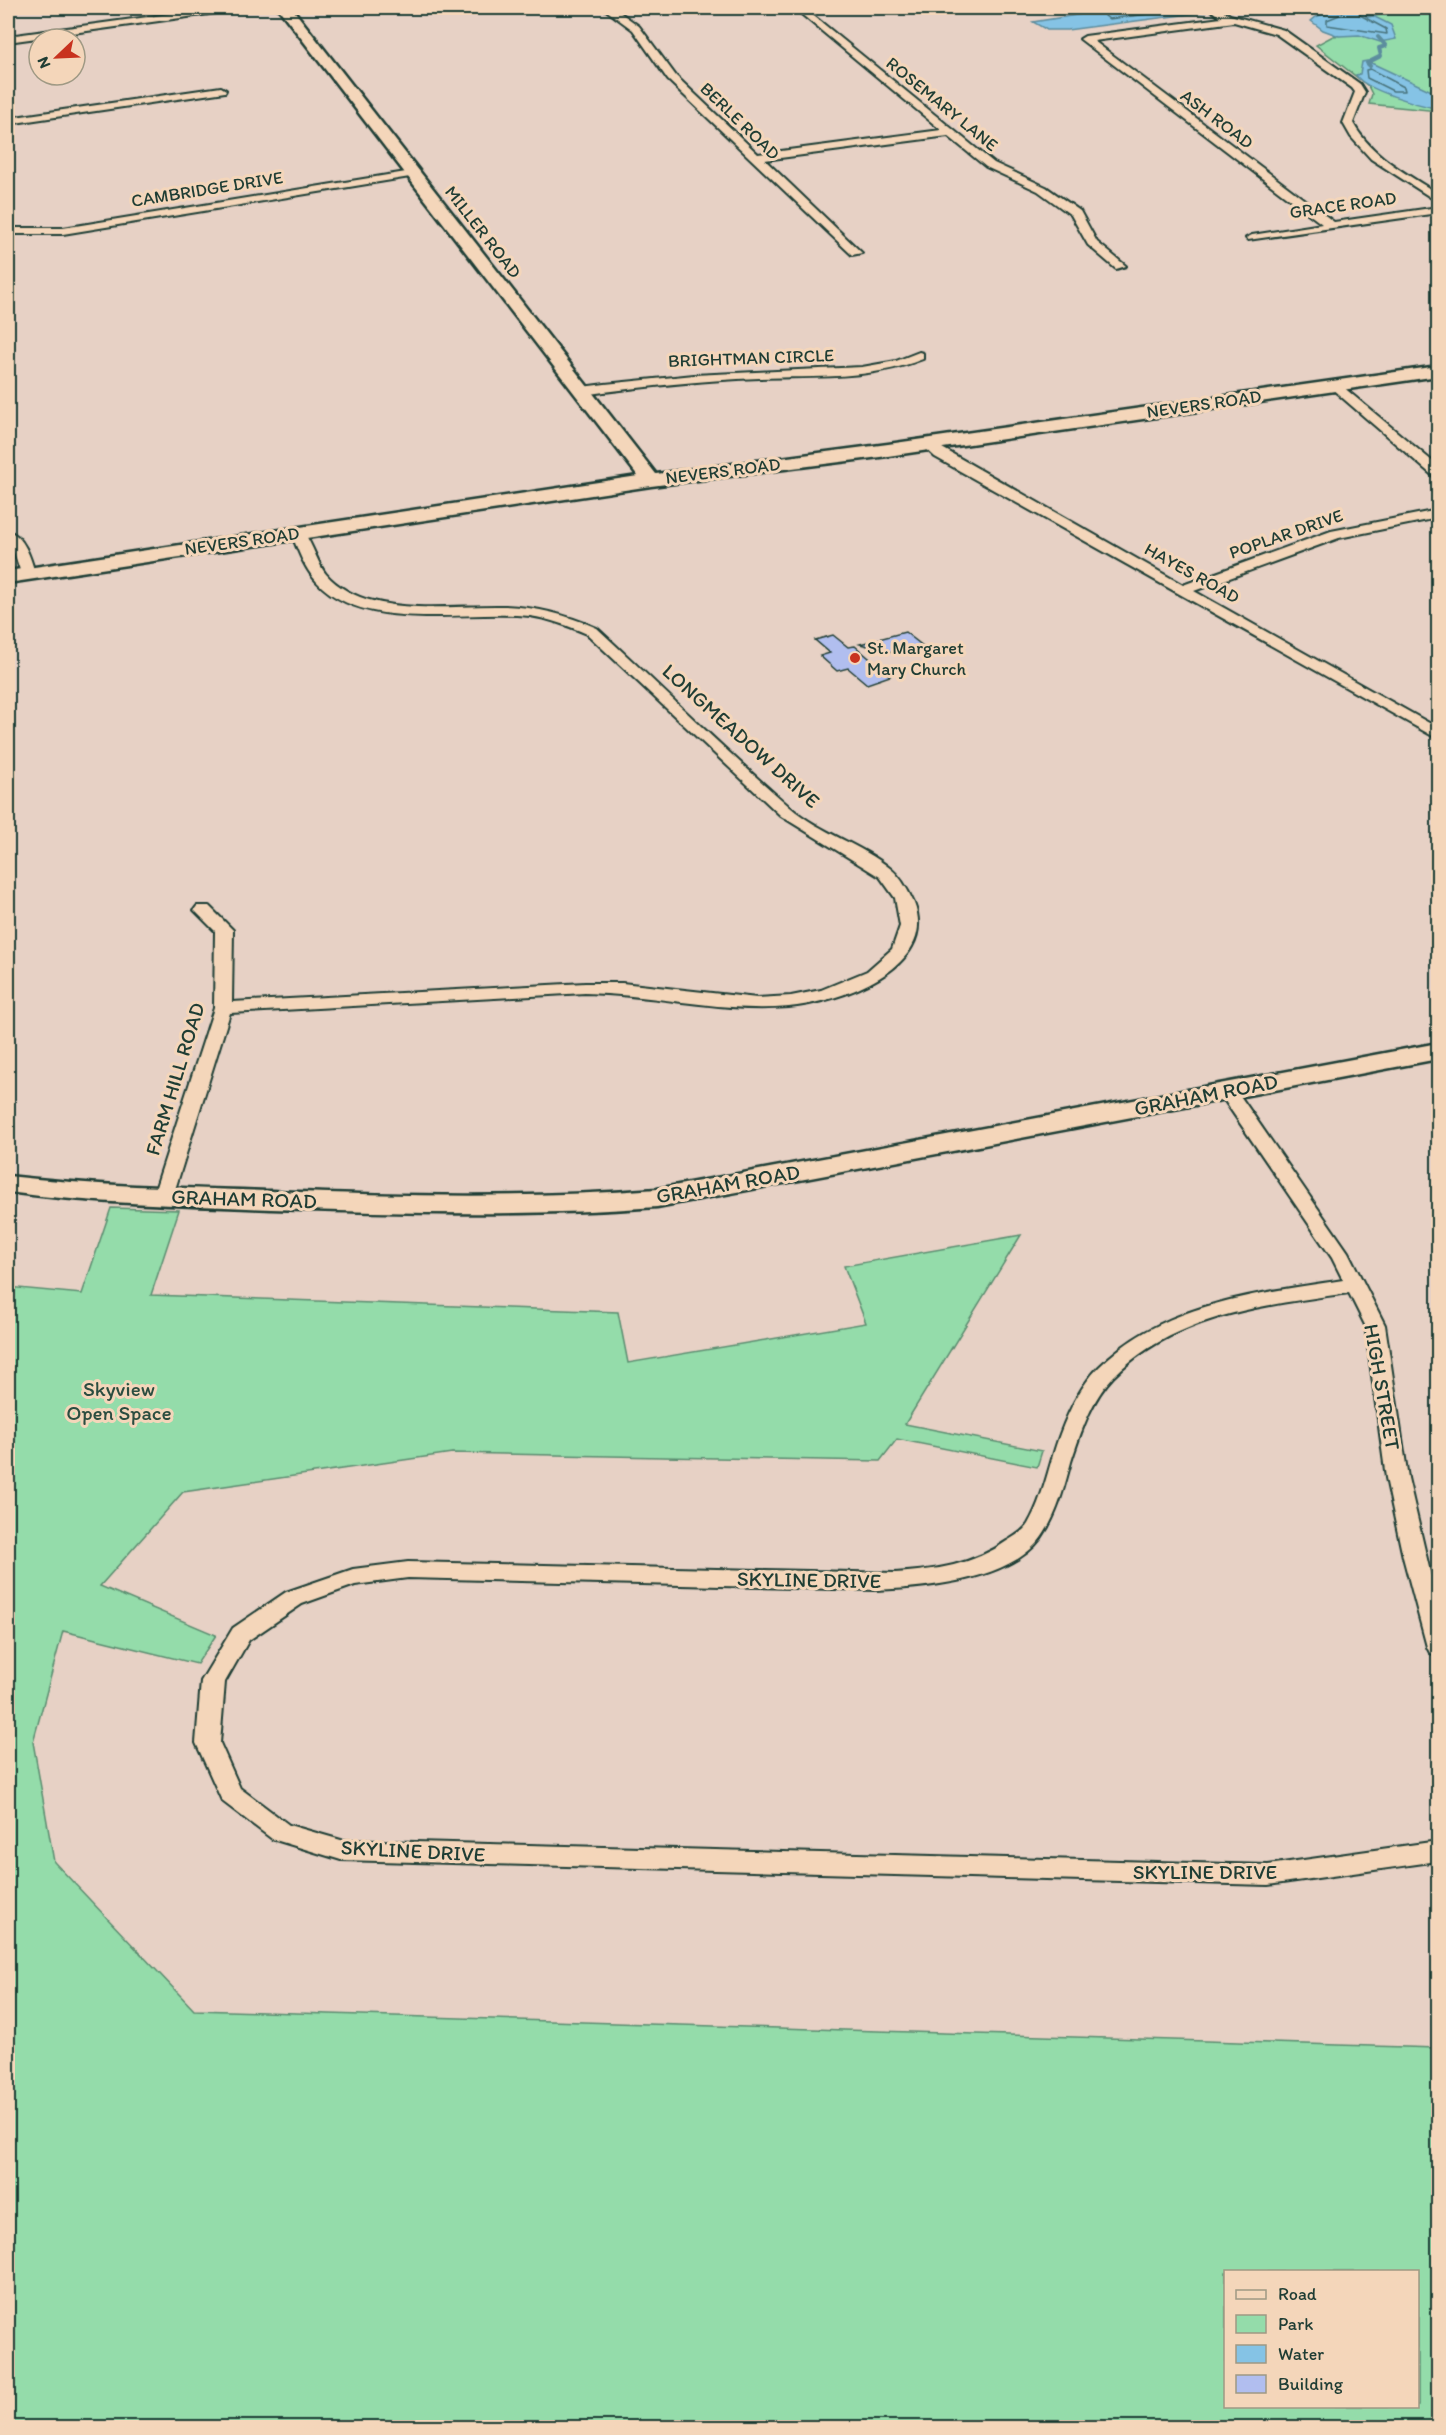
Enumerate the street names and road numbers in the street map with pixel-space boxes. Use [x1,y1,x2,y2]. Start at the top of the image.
street label: ROSEMARY LANE [882,52,1002,156]
street label: BERLE ROAD [695,77,785,165]
street label: ASH ROAD [1176,84,1258,154]
street label: CAMBRIDGE DRIVE [130,166,284,212]
street label: MILLER ROAD [440,181,526,283]
street label: GRACE ROAD [1288,187,1398,223]
street label: BRIGHTMAN CIRCLE [668,344,834,372]
street label: NEVERS ROAD [1145,385,1263,423]
street label: NEVERS ROAD [664,453,782,489]
street label: POPLAR DRIVE [1226,504,1346,564]
street label: NEVERS ROAD [183,522,301,560]
street label: HAYES ROAD [1141,538,1243,608]
street label: LONGMEADOW DRIVE [657,658,825,813]
street label: FARM HILL ROAD [139,1000,210,1158]
street label: GRAHAM ROAD [1132,1068,1280,1121]
street label: GRAHAM ROAD [654,1159,802,1208]
street label: GRAHAM ROAD [171,1183,317,1214]
street label: HIGH STREET [1359,1322,1406,1452]
street label: SKYLINE DRIVE [737,1566,881,1593]
street label: SKYLINE DRIVE [340,1834,486,1867]
street label: SKYLINE DRIVE [1133,1859,1277,1884]

